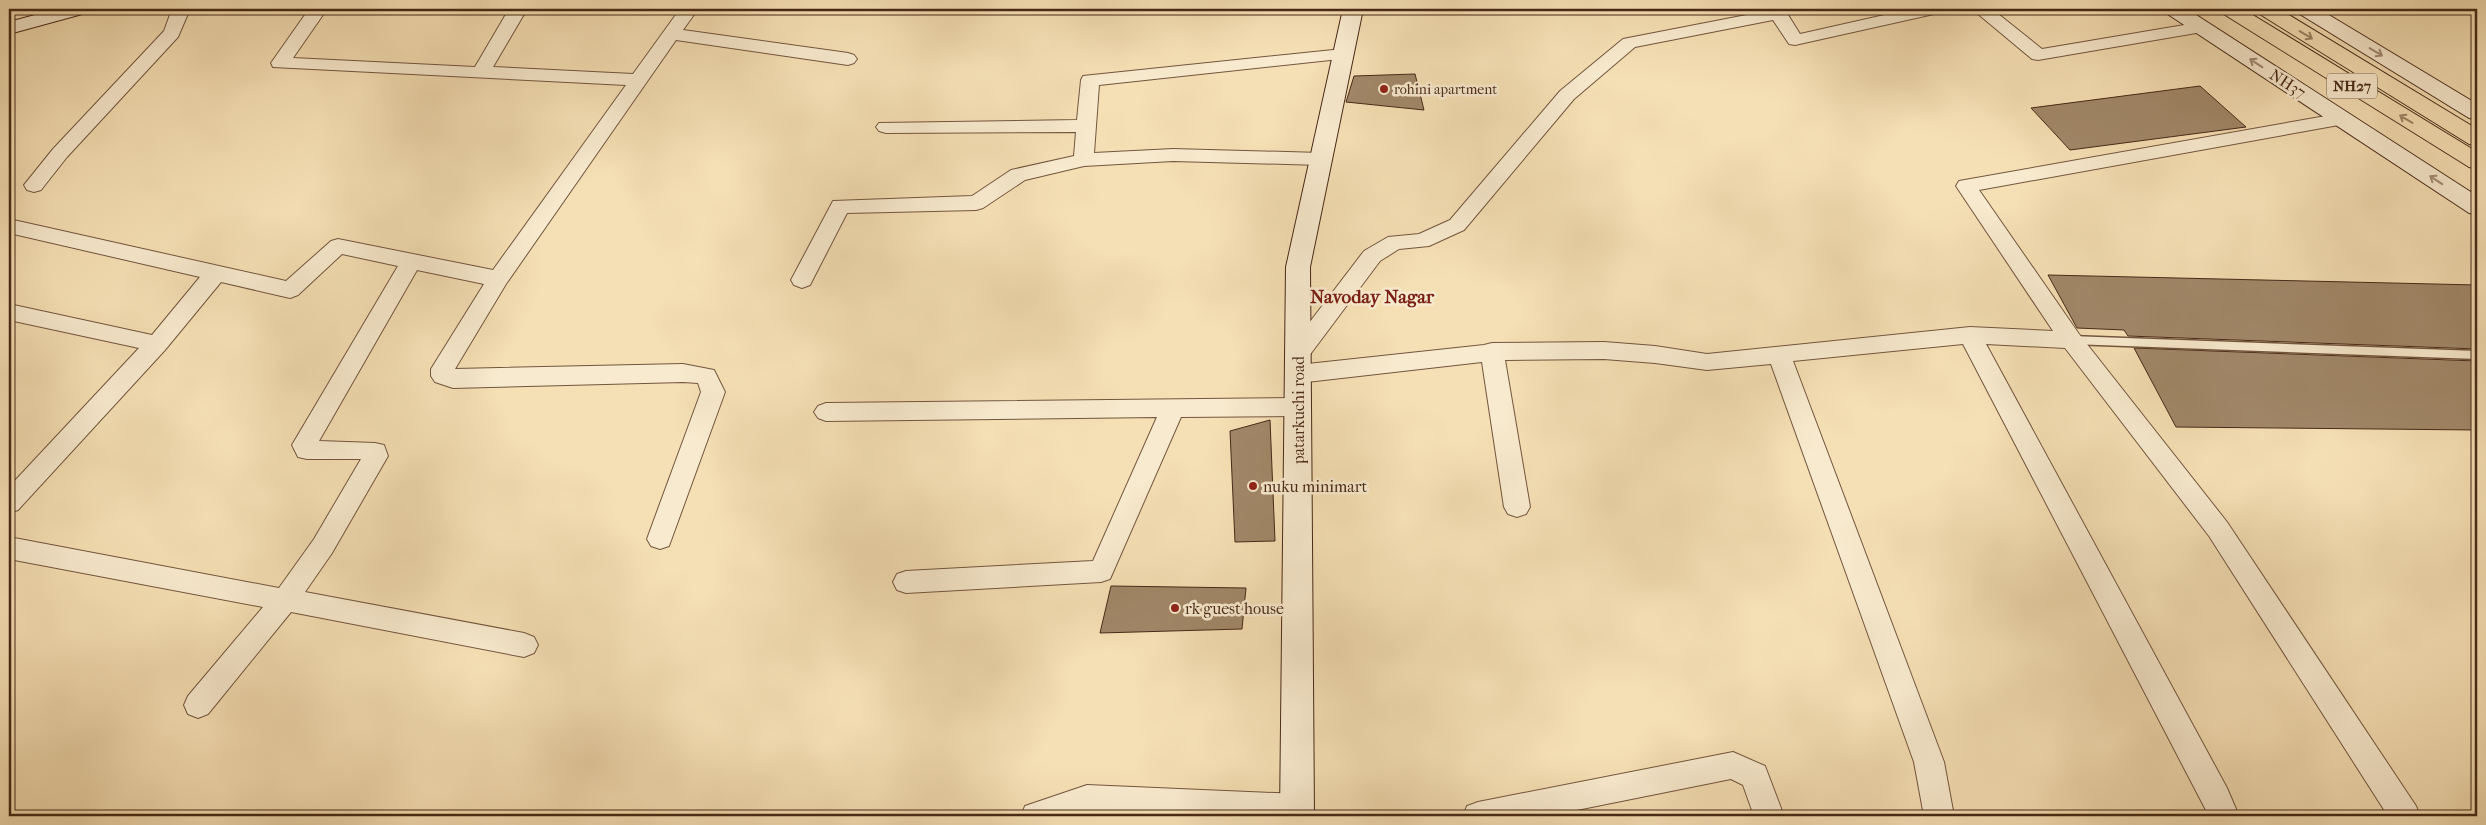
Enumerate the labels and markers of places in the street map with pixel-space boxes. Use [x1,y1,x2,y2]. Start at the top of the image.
place label: rohini apartment [1394,81,1497,98]
marker: rohini apartment [1378,83,1390,95]
place label: nuku minimart [1263,477,1368,496]
marker: nuku minimart [1247,480,1259,492]
place label: rk guest house [1185,599,1284,618]
marker: rk guest house [1169,602,1181,614]

